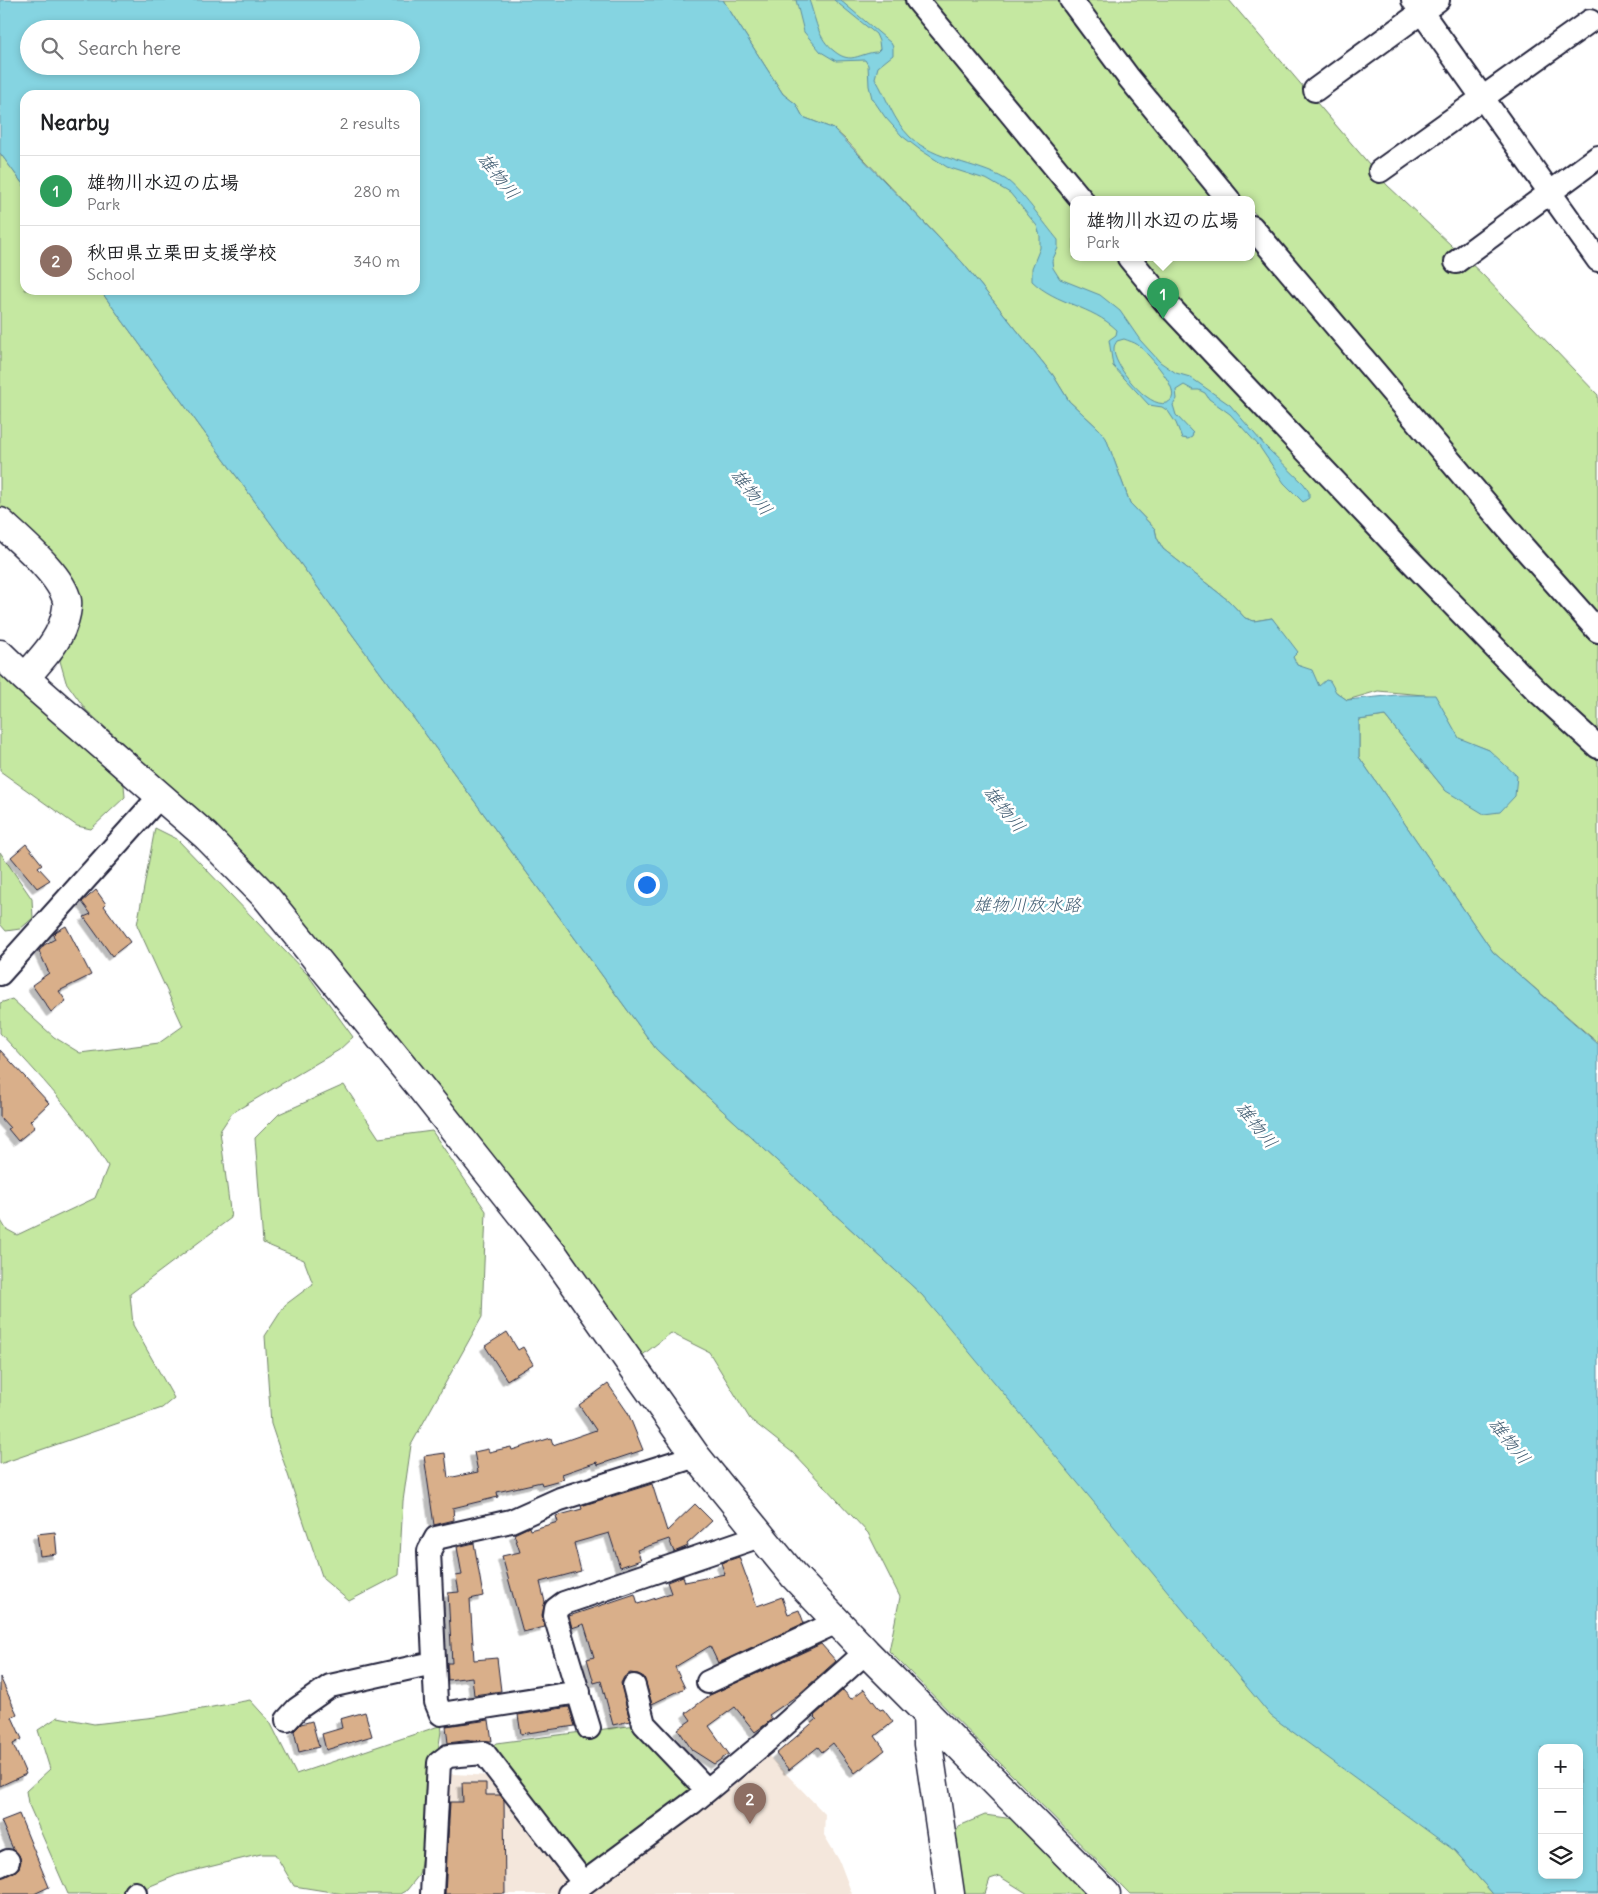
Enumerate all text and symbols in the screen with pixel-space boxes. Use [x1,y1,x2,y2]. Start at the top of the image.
search box [20,20,420,75]
icon: search [38,34,66,62]
text: Search here [78,36,181,60]
text: Nearby [40,109,110,136]
text: 2 results [340,113,400,133]
water label: 雄物川 [473,148,525,204]
text: 雄物川水辺の広場 [87,170,239,194]
text: 1 [53,181,59,201]
text: 280 m [354,181,400,201]
text: Park [87,194,120,214]
popup [1070,196,1255,261]
text: 雄物川水辺の広場 [1086,208,1239,232]
text: Park [1086,232,1120,252]
text: 秋田県立栗田支援学校 [87,240,277,264]
text: 2 [52,251,60,271]
text: 340 m [353,251,400,271]
text: School [87,264,135,284]
pin: 1 [1147,278,1179,319]
water label: 雄物川 [726,464,778,520]
water label: 雄物川 [979,781,1031,837]
your location [634,872,660,898]
water label: 雄物川放水路 [973,893,1082,916]
water label: 雄物川 [1231,1097,1283,1153]
water label: 雄物川 [1484,1413,1536,1469]
map controls [1538,1744,1583,1879]
button: + [1538,1744,1583,1789]
pin: 2 [734,1783,766,1824]
button: − [1538,1789,1583,1834]
button: layers [1538,1834,1583,1879]

